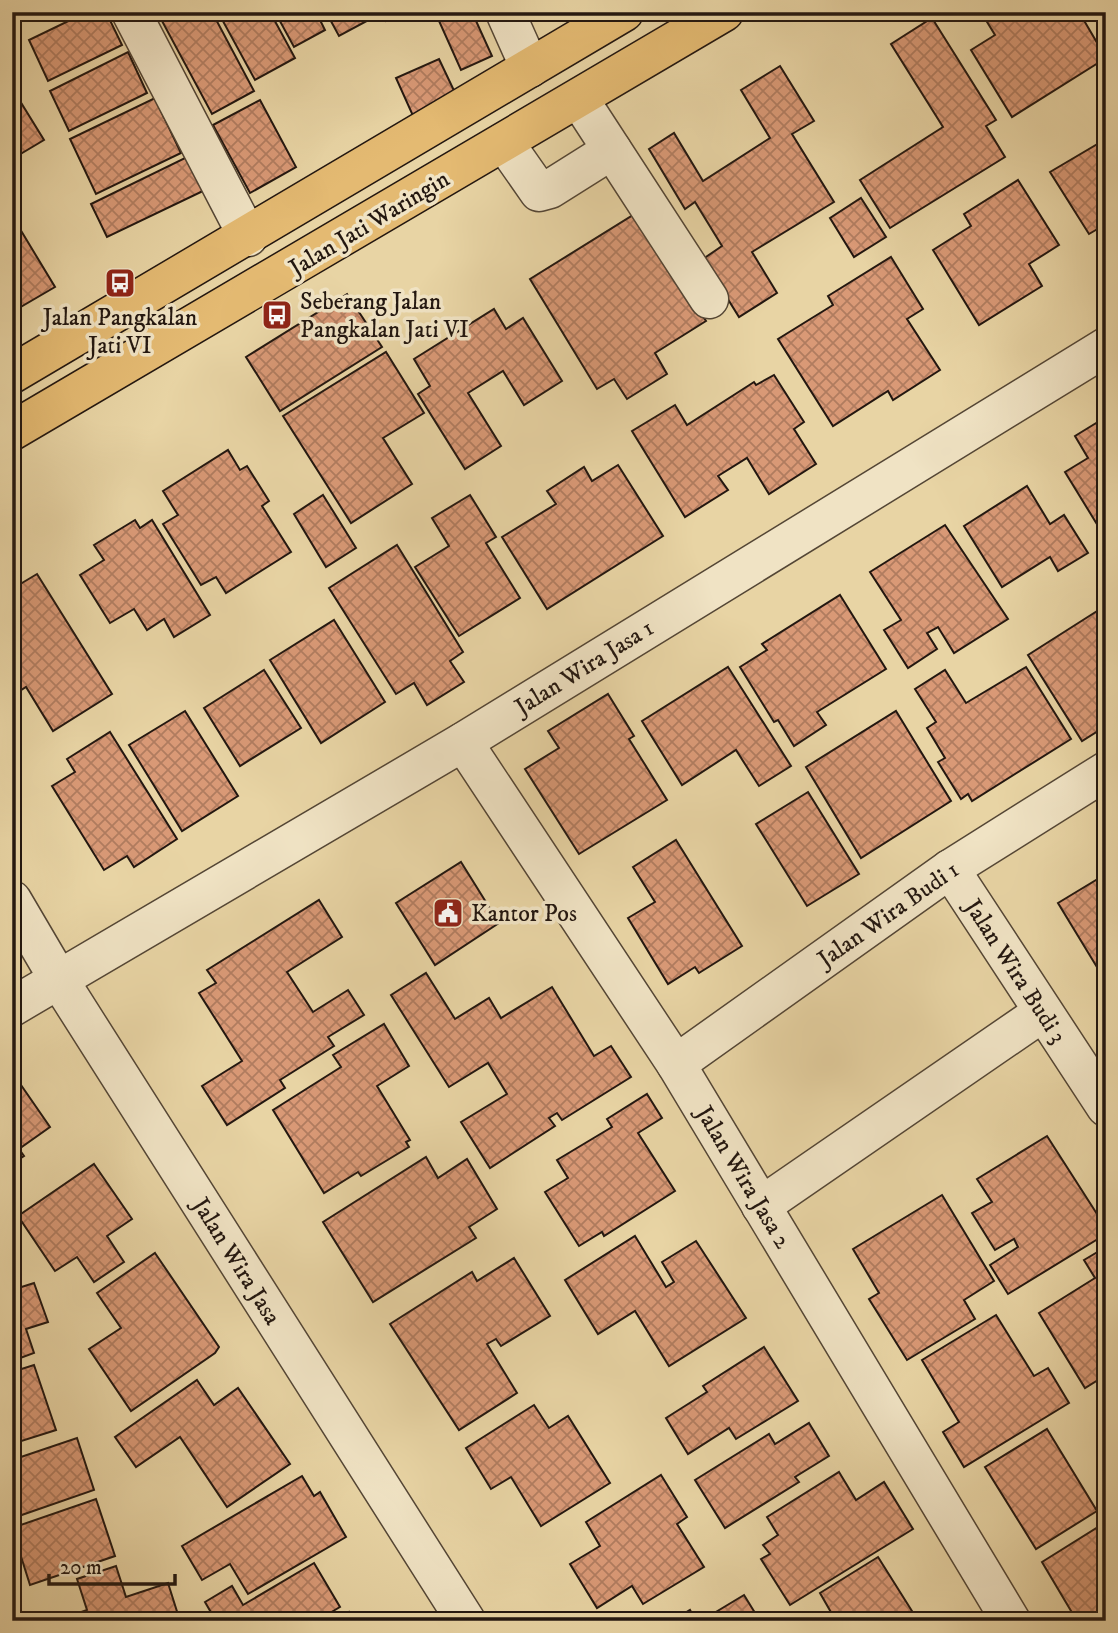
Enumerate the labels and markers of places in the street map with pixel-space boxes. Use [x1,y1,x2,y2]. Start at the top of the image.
bus stop icon: Jalan Pangkalan Jati VI [103,266,137,300]
place label: Seberang Jalan Pangkalan Jati VI [300,287,469,345]
bus stop icon: Seberang Jalan Pangkalan Jati VI [260,298,294,332]
place label: Jalan Pangkalan Jati VI [41,303,198,361]
public building icon: Kantor Pos [431,896,465,930]
place label: Kantor Pos [471,899,577,929]

